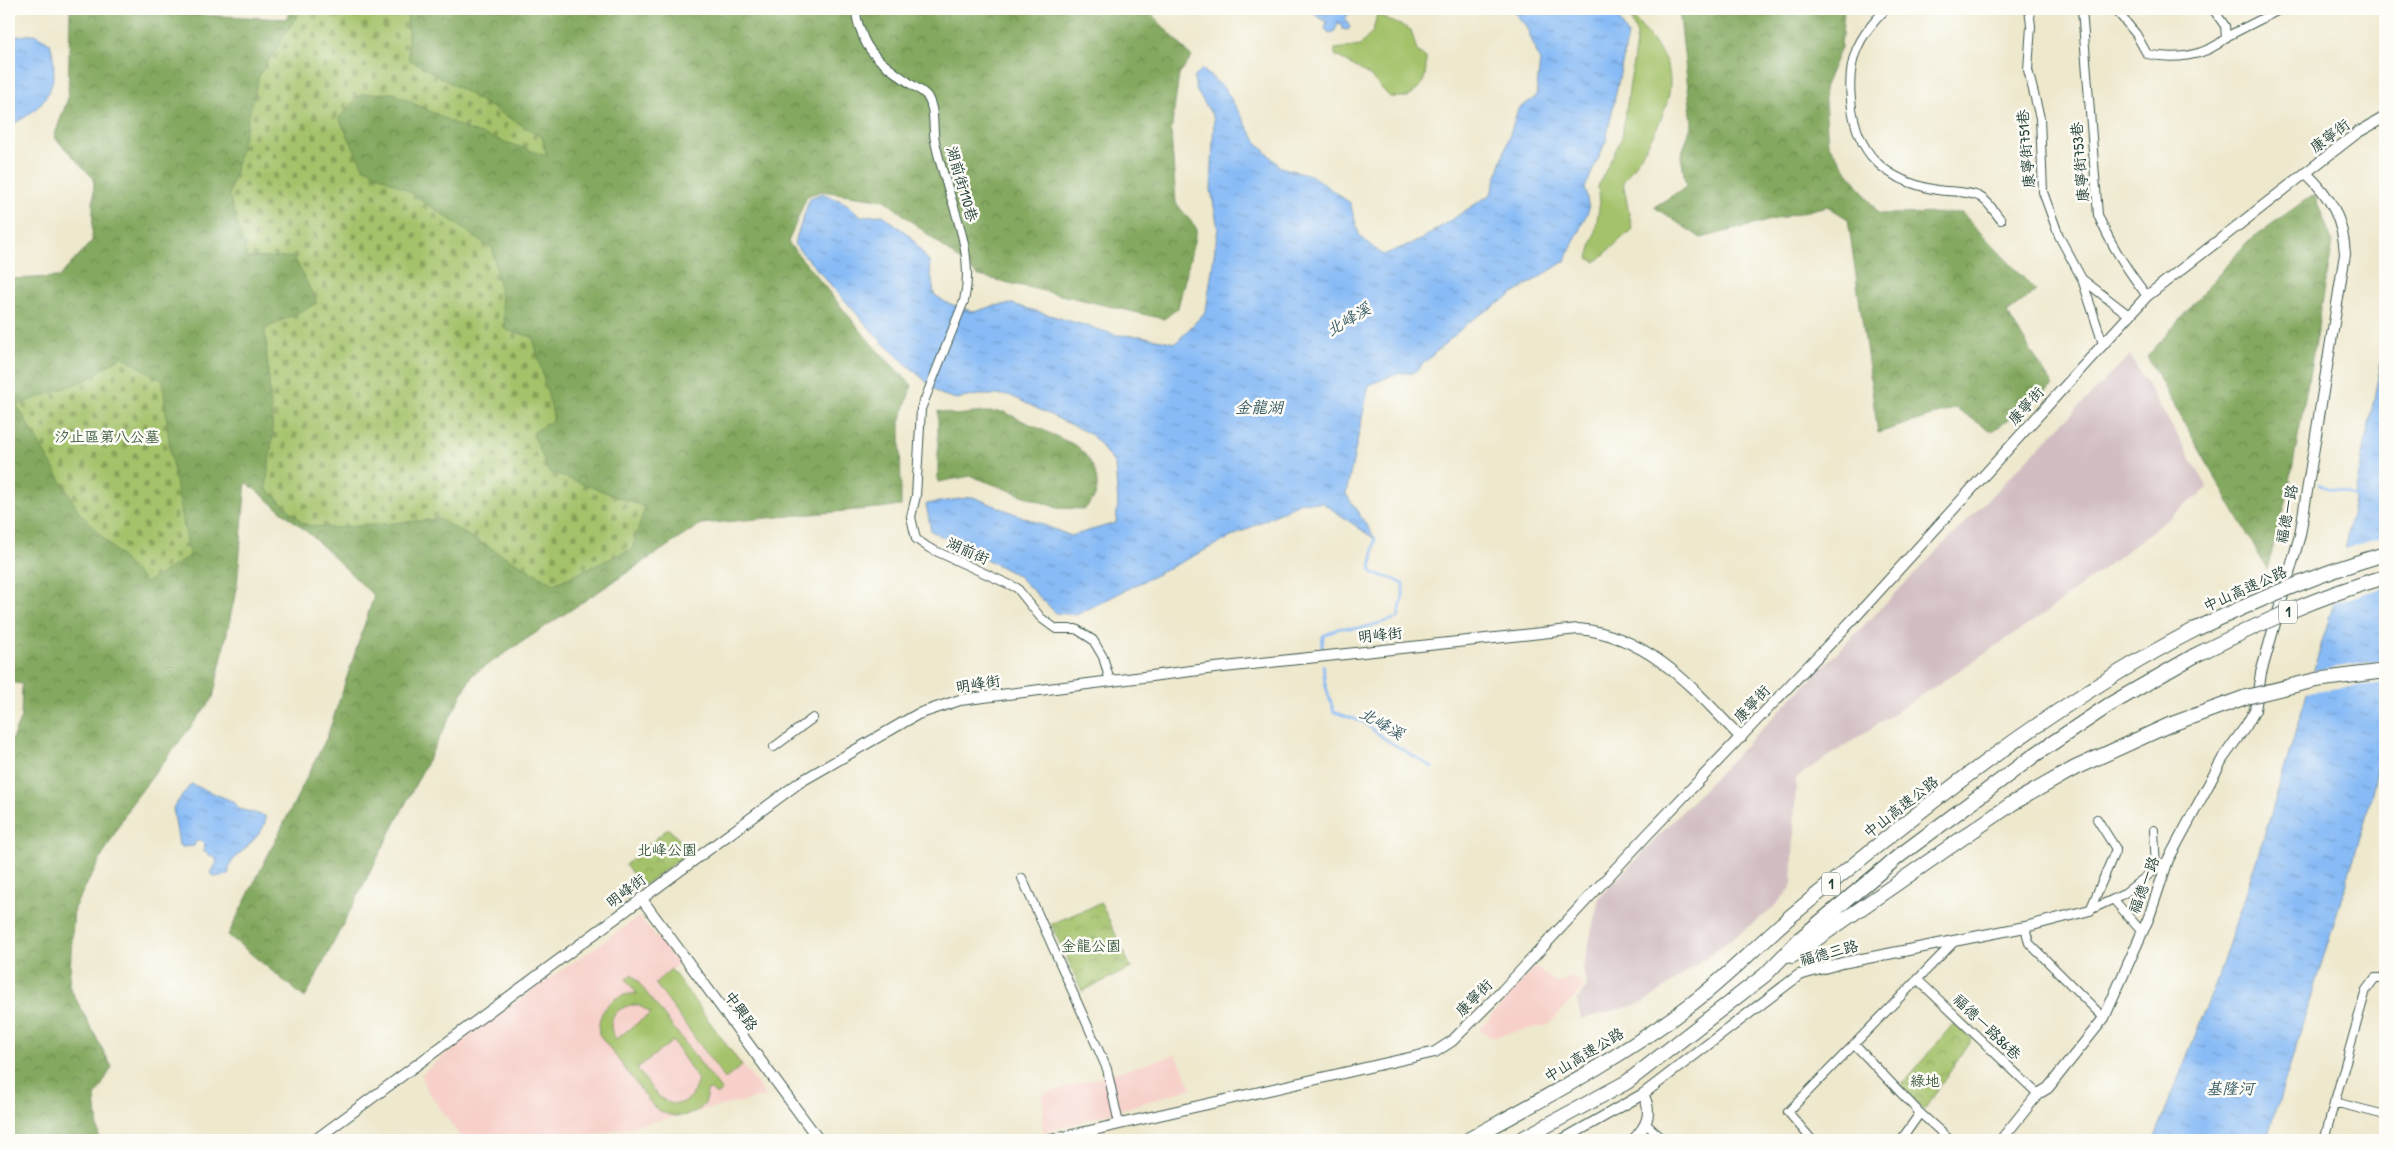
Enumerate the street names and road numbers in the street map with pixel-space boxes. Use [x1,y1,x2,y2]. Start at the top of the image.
street label: 康寧街751巷 [2012,109,2039,189]
street label: 康寧街 [2305,114,2354,158]
street label: 康寧街753巷 [2066,121,2093,203]
street label: 湖前街110巷 [942,144,983,224]
street label: 康寧街 [2003,382,2048,429]
street label: 福德一路 [2270,482,2303,545]
street label: 湖前街 [943,532,993,569]
street label: 中山高速公路 [2199,561,2290,616]
road number: 1 [2279,600,2297,624]
street label: 明峰街 [1356,622,1403,647]
street label: 明峰街 [954,670,1002,697]
street label: 康寧街 [1729,680,1775,727]
street label: 中山高速公路 [1859,771,1943,843]
street label: 福德一路 [2123,853,2164,917]
street label: 明峰街 [601,869,650,913]
road number: 1 [1822,872,1840,896]
street label: 福德三路 [1797,935,1861,970]
street label: 康寧街 [1450,974,1497,1021]
street label: 中興路 [720,986,763,1035]
street label: 福德一路86巷 [1949,989,2026,1065]
street label: 中山高速公路 [1540,1022,1628,1087]

